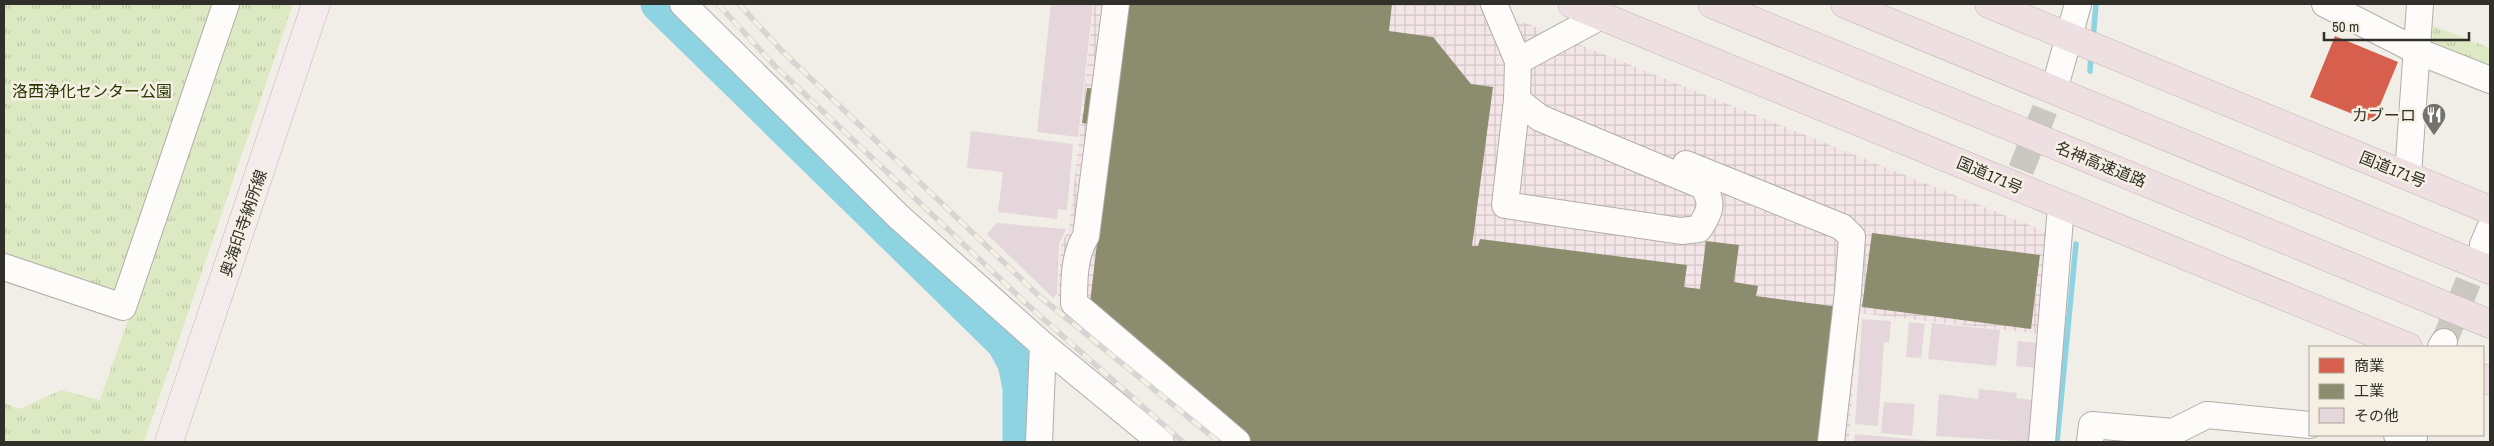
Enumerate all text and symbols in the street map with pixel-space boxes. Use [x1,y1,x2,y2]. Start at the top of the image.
scale bar [2324,10,2469,42]
text: 50 m [2332,16,2359,37]
park label: 洛西浄化センター公園 [12,80,172,102]
restaurant icon: カブーロ [2421,102,2447,136]
place label: カブーロ [2352,104,2416,126]
street label: 名神高速道路 [2052,136,2150,192]
street label: 国道171号 [2356,146,2430,192]
street label: 国道171号 [1954,151,2026,199]
street label: 奥海印寺納所線 [214,166,272,280]
legend [2309,346,2484,436]
text: 商業 [2354,355,2384,376]
text: 工業 [2354,380,2384,401]
text: その他 [2354,405,2399,426]

